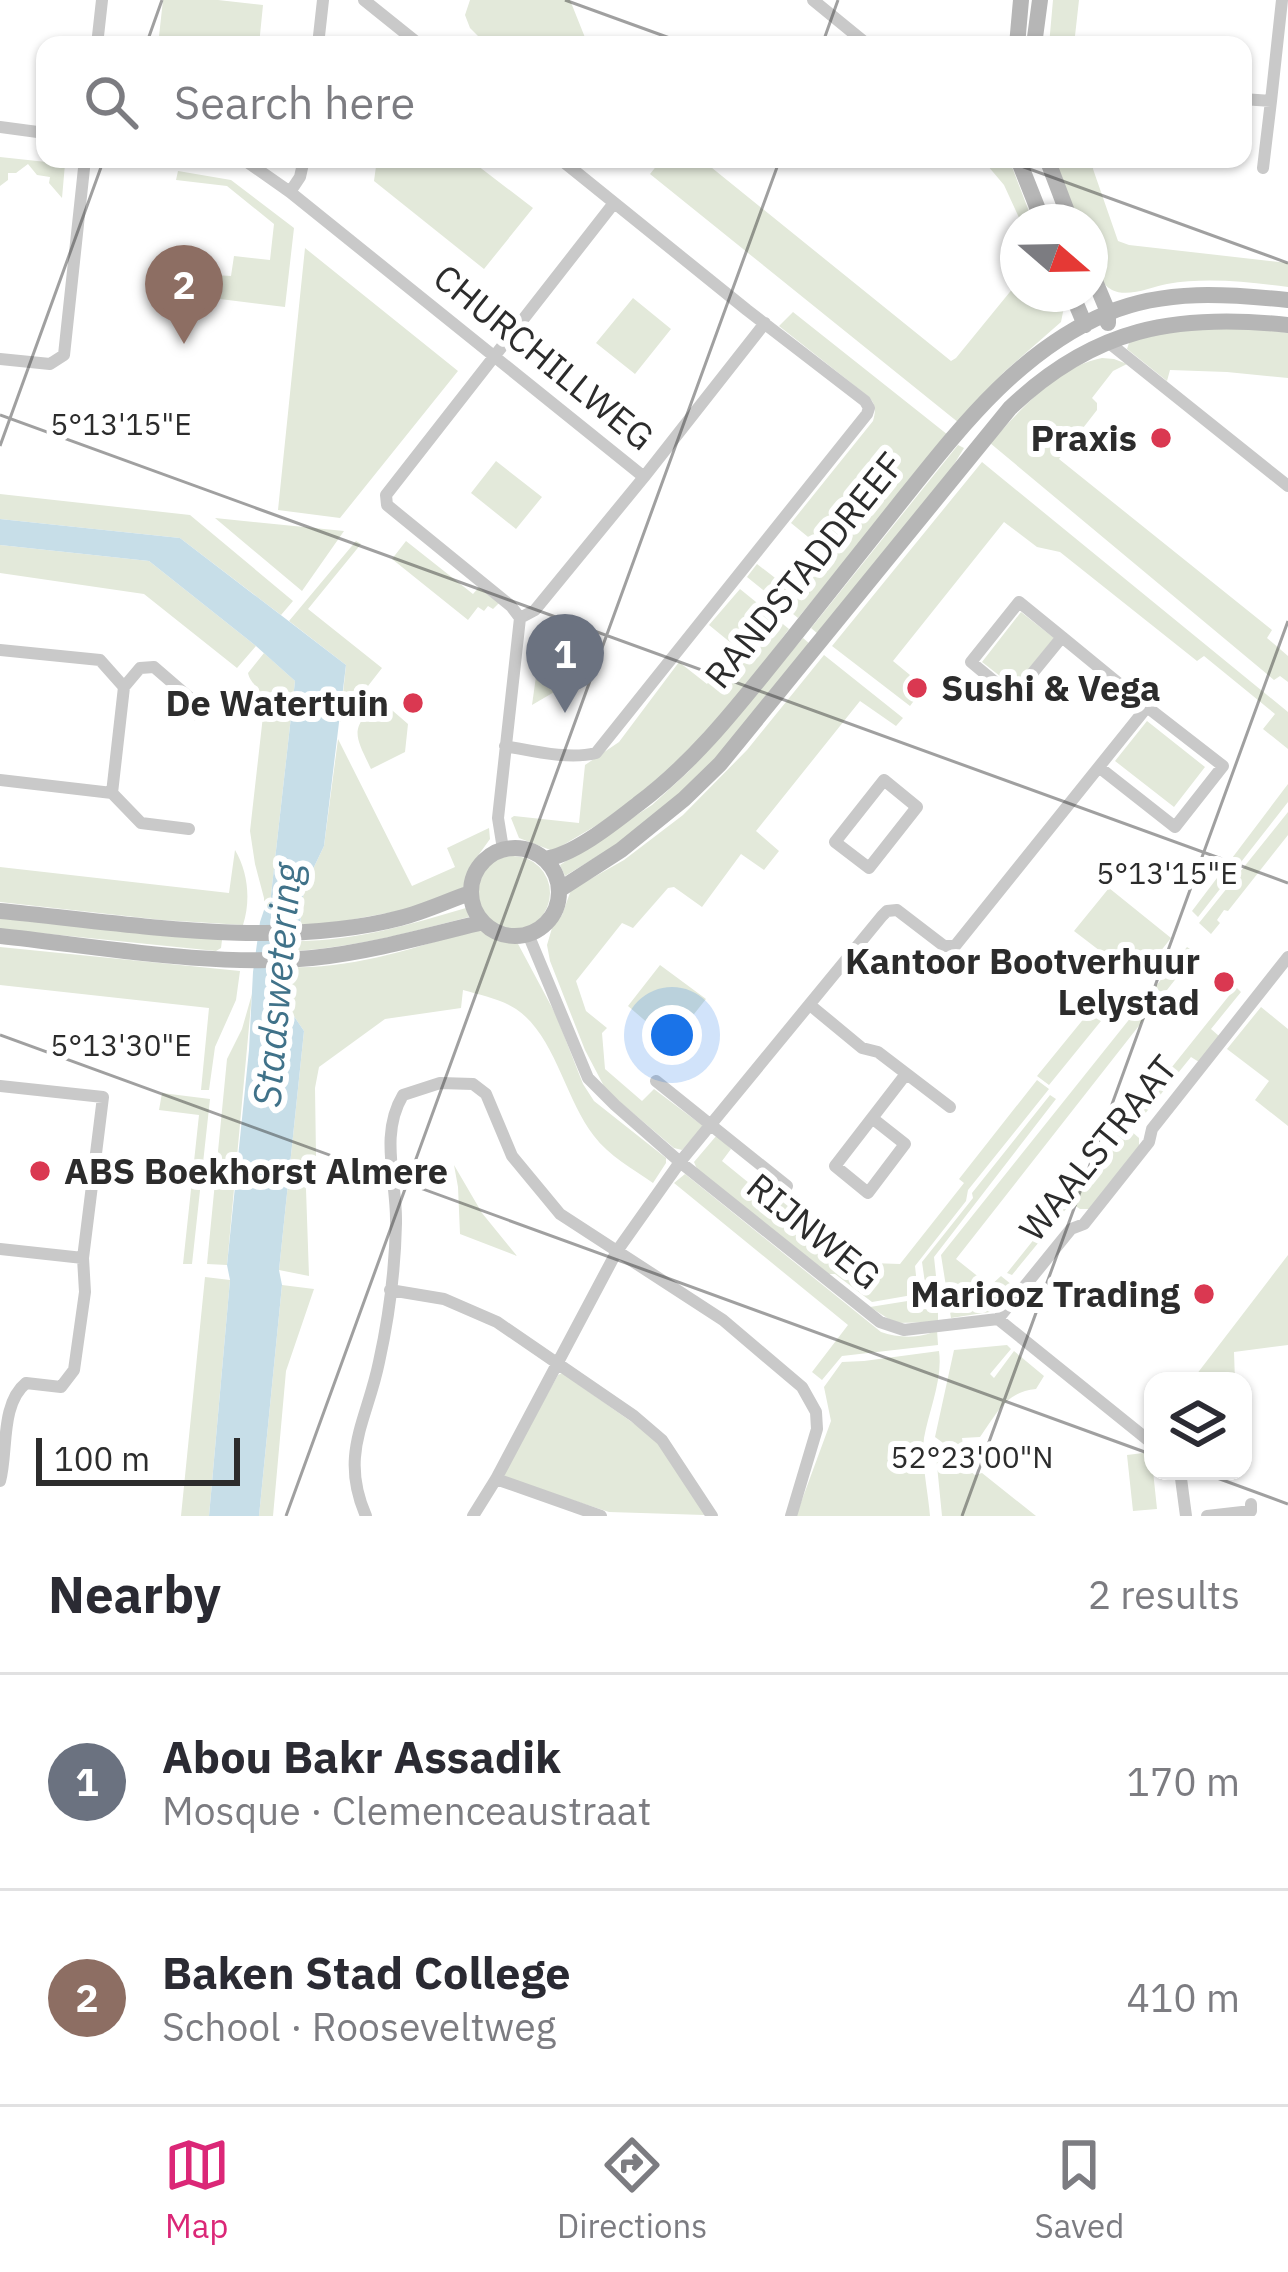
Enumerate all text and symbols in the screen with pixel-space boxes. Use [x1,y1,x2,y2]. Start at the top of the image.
search box [36,36,1252,168]
icon: search [78,69,144,135]
text: Search here [174,73,415,131]
north arrow [1000,204,1108,312]
pin: 2 [145,245,223,344]
street label: CHURCHILLWEG [424,253,664,460]
text: 5°13'15"E [50,404,192,443]
place label: Praxis [1031,414,1137,461]
marker: Praxis [1148,425,1174,451]
street label: RANDSTADDREEF [694,442,913,698]
pin: 1 [526,614,604,713]
place label: Sushi & Vega [941,664,1160,711]
marker: Sushi & Vega [904,675,930,701]
place label: De Watertuin [165,679,389,726]
marker: De Watertuin [400,690,426,716]
text: 5°13'15"E [1096,853,1238,892]
water label: Stadswetering [240,859,313,1109]
place label: Kantoor Bootverhuur Lelystad [845,937,1200,1025]
marker: Kantoor Bootverhuur Lelystad [1211,969,1237,995]
your location [642,1005,702,1065]
text: 5°13'30"E [50,1025,192,1064]
street label: WAALSTRAAT [1008,1045,1187,1250]
place label: ABS Boekhorst Almere [64,1147,448,1194]
marker: ABS Boekhorst Almere [27,1158,53,1184]
street label: RIJNWEG [738,1162,891,1299]
place label: Mariooz Trading [910,1270,1180,1317]
marker: Mariooz Trading [1191,1281,1217,1307]
map controls [1144,1372,1252,1480]
button: layers [1144,1372,1252,1480]
scale bar [36,1432,240,1485]
text: 100 m [54,1437,150,1480]
text: 52°23'00"N [890,1437,1054,1476]
text: Nearby [48,1561,221,1627]
text: 2 results [1088,1569,1240,1620]
text: Abou Bakr Assadik [162,1727,561,1785]
text: 1 [75,1756,99,1807]
text: 170 m [1127,1756,1240,1807]
text: Mosque · Clemenceaustraat [162,1785,651,1836]
text: Baken Stad College [162,1943,571,2001]
text: 2 [75,1972,99,2023]
text: 410 m [1127,1972,1240,2023]
text: School · Rooseveltweg [162,2001,556,2052]
tab: Map [164,2132,230,2247]
tab: Directions [557,2132,707,2247]
tab: Saved [1035,2132,1124,2247]

